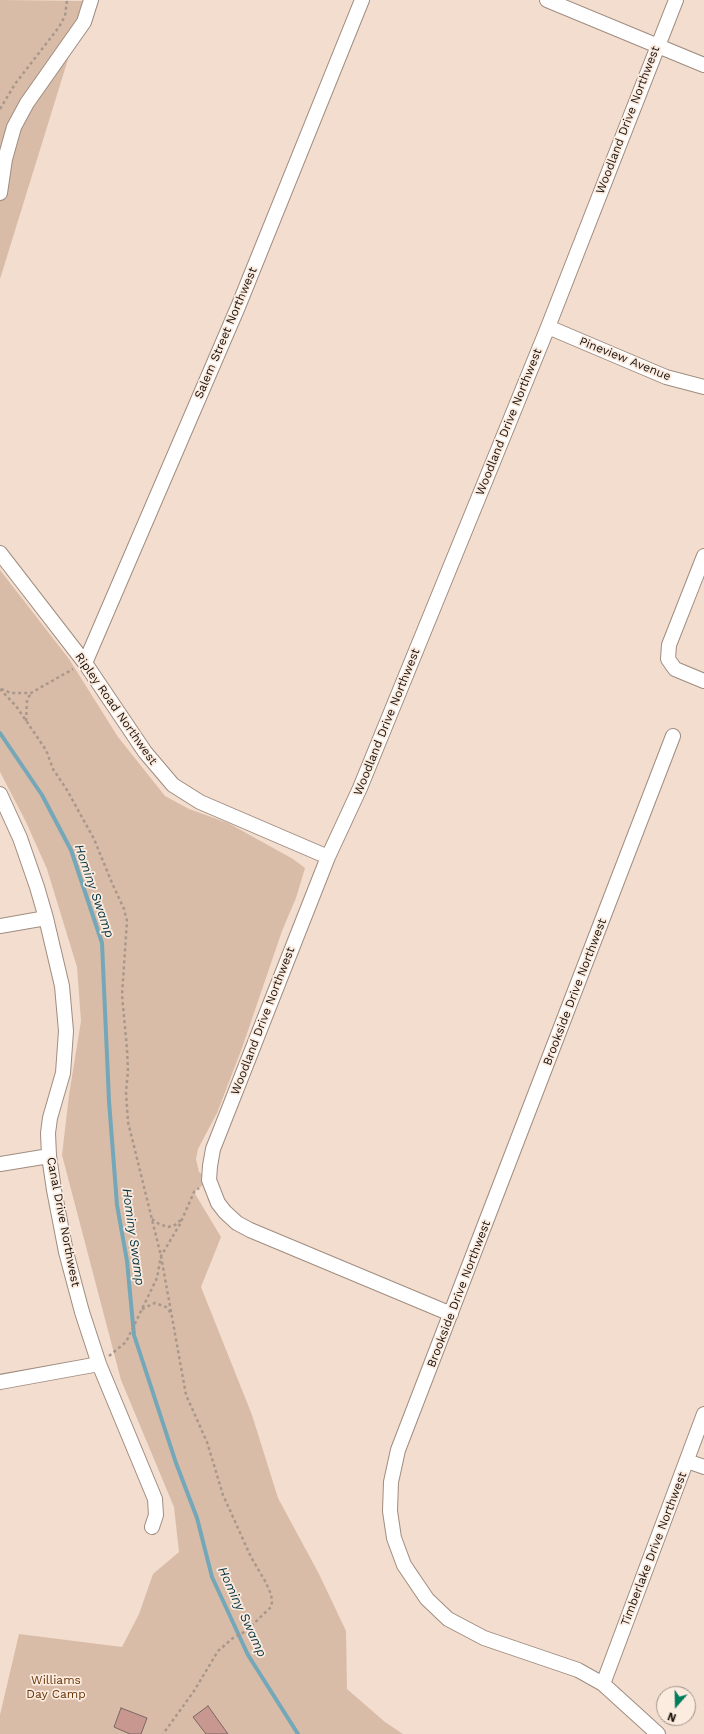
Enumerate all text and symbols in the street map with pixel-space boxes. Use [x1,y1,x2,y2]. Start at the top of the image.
street label: Woodland Drive Northwest [593,44,663,196]
street label: Salem Street Northwest [192,265,260,401]
street label: Pineview Avenue [577,334,673,384]
street label: Woodland Drive Northwest [473,346,545,498]
street label: Woodland Drive Northwest [351,646,423,798]
street label: Ripley Road Northwest [72,650,160,768]
water label: Hominy Swamp [71,842,117,940]
street label: Brookside Drive Northwest [540,916,610,1068]
street label: Woodland Drive Northwest [228,945,298,1097]
street label: Canal Drive Northwest [43,1156,83,1288]
water label: Hominy Swamp [118,1187,148,1287]
street label: Brookside Drive Northwest [424,1218,494,1370]
street label: Timberlake Drive Northwest [618,1470,690,1628]
water label: Hominy Swamp [214,1564,270,1660]
park label: Williams Day Camp [26,1673,86,1701]
north arrow [656,1686,696,1726]
text: N [666,1709,678,1724]

